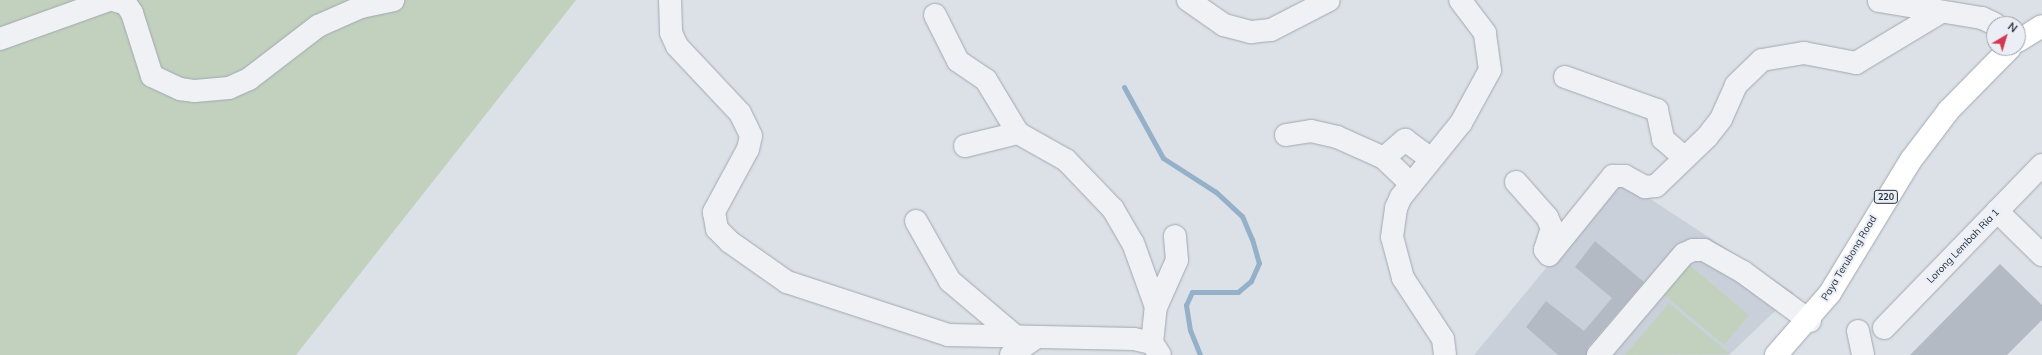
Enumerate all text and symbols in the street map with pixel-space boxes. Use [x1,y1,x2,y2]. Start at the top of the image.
north arrow [1986,16,2026,56]
text: N [2005,19,2020,35]
road number: 220 [1873,190,1899,204]
street label: Lorong Lembah Ria 1 [1924,206,2002,286]
street label: Paya Terubong Road [1819,213,1879,303]

